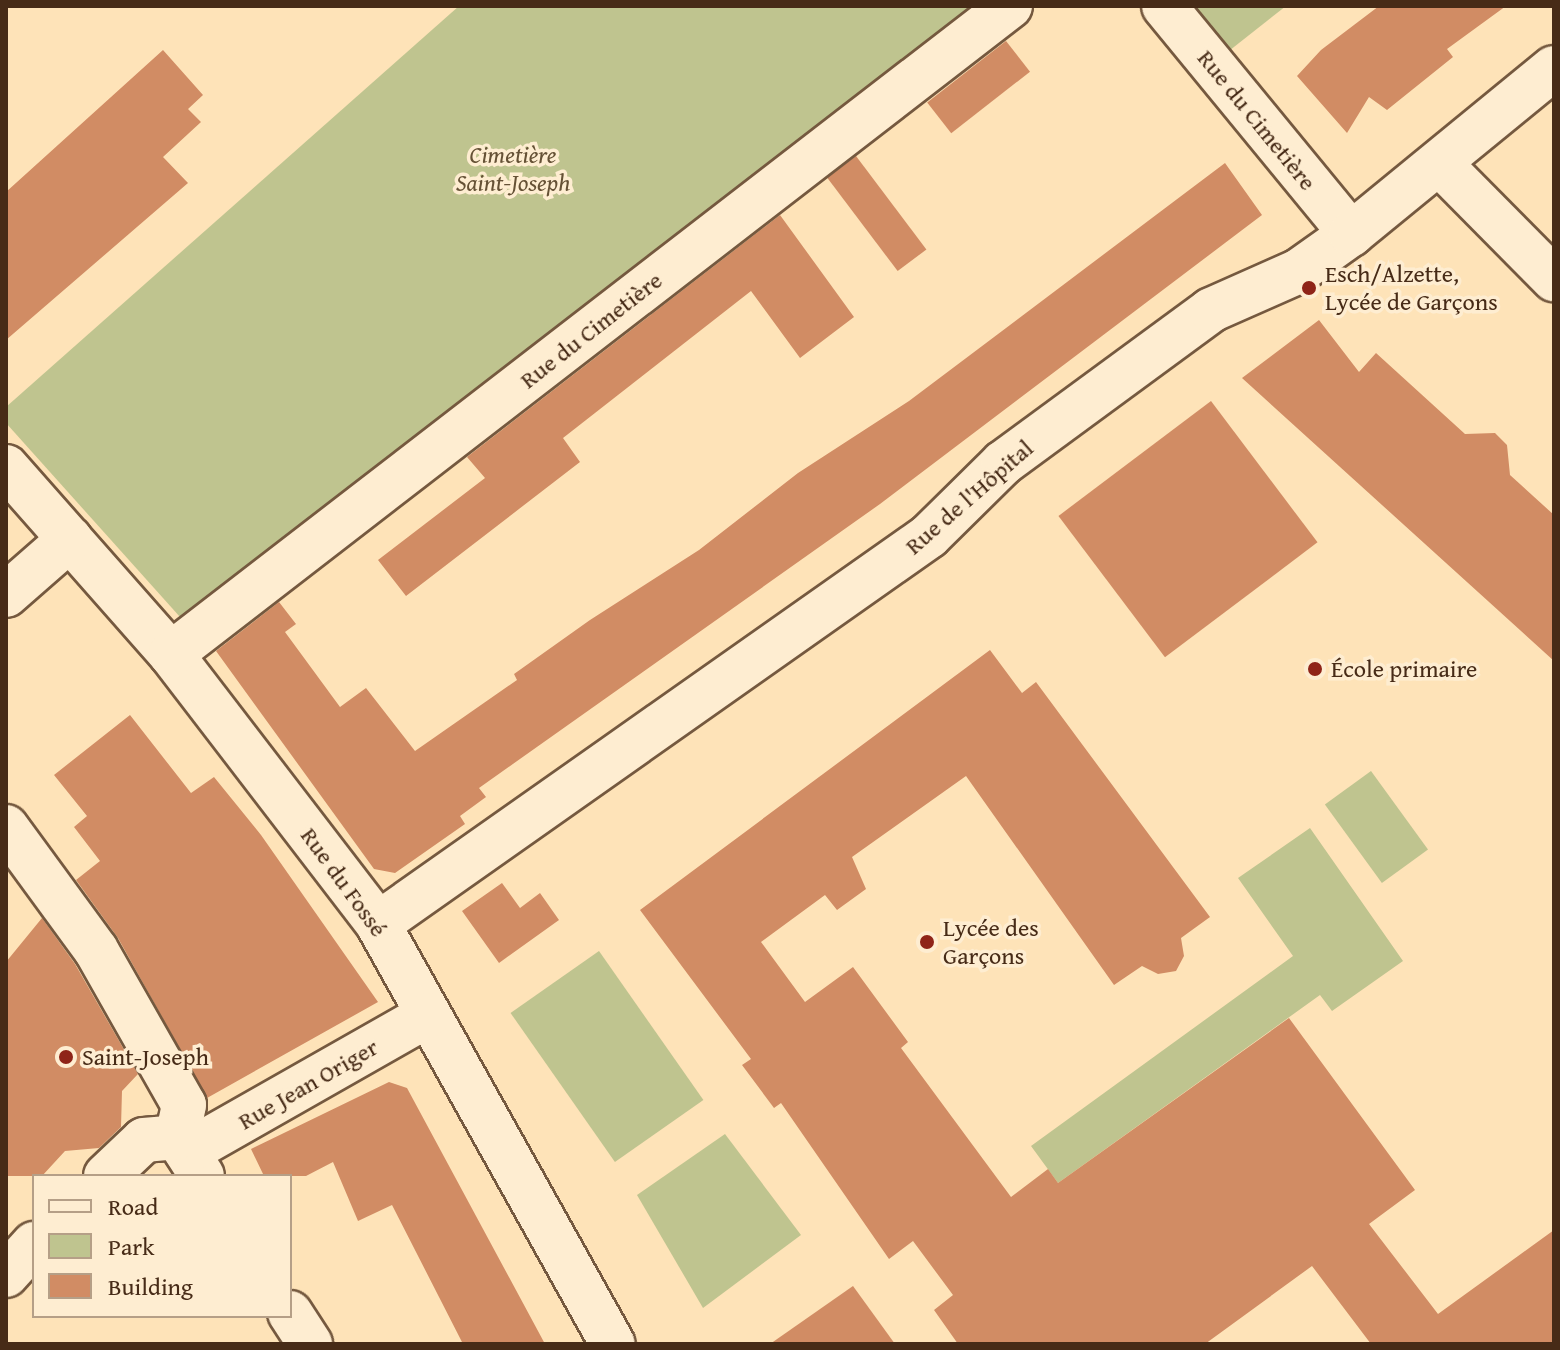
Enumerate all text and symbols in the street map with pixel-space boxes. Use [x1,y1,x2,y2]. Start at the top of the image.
street label: Rue du Cimetière [1192,44,1322,196]
park label: Cimetière Saint-Joseph [456,141,570,197]
place label: Esch/Alzette, Lycée de Garçons [1325,260,1498,316]
street label: Rue du Cimetière [514,266,668,394]
marker: Esch/Alzette, Lycée de Garçons [1300,279,1318,297]
street label: Rue de l'Hôpital [899,434,1039,560]
place label: École primaire [1331,655,1477,683]
marker: École primaire [1306,660,1324,678]
street label: Rue du Fossé [295,822,393,942]
place label: Lycée des Garçons [943,914,1039,970]
marker: Lycée des Garçons [918,933,936,951]
street label: Rue Jean Origer [233,1032,383,1136]
place label: Saint-Joseph [82,1043,209,1071]
marker: Saint-Joseph [57,1048,75,1066]
legend [32,1174,292,1318]
text: Road [108,1189,158,1224]
text: Park [108,1229,154,1264]
text: Building [108,1269,193,1304]

